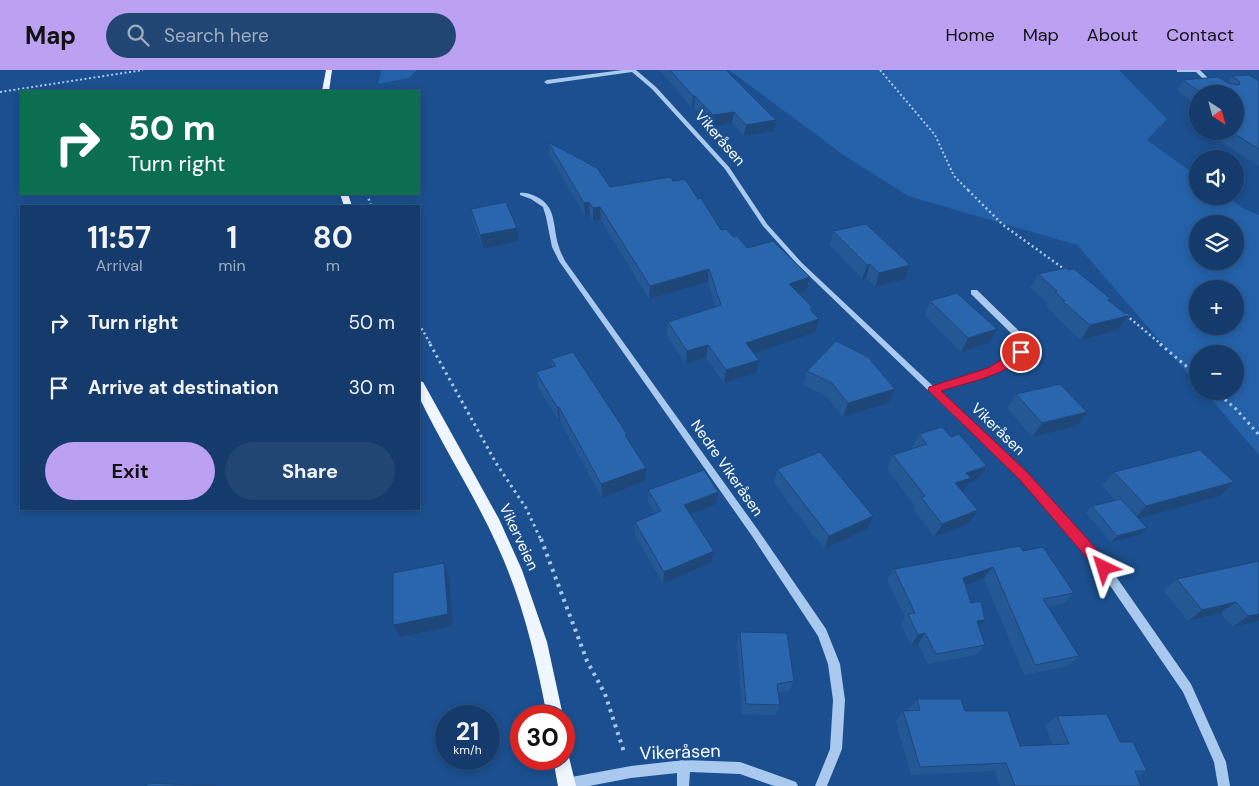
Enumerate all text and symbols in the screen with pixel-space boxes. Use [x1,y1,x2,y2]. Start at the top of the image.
search box [106,13,456,58]
text: Map [25,20,76,51]
icon: search [124,21,152,49]
text: Search here [164,23,269,48]
text: Home [945,23,995,47]
text: Map [1023,23,1059,47]
text: About [1087,23,1138,47]
text: Contact [1166,23,1234,47]
north arrow [1189,85,1244,140]
map controls [1189,85,1244,400]
text: 50 m [128,105,216,151]
street label: Vikeråsen [690,106,750,170]
icon: right [45,110,110,175]
text: Turn right [128,149,225,178]
button: sound [1189,150,1244,205]
button: layers [1189,215,1244,270]
text: 11:57 [87,218,151,257]
text: 1 [226,218,237,257]
text: 80 [313,218,353,257]
text: Arrival [96,255,142,276]
text: min [218,255,246,276]
text: m [326,255,340,276]
button: + [1189,280,1244,335]
icon: right [45,309,73,337]
text: Turn right [88,310,178,335]
text: 50 m [348,310,395,335]
pin [1000,331,1042,373]
icon: arrive [1007,338,1035,366]
button: − [1189,345,1244,400]
icon: arrive [45,374,73,402]
text: Arrive at destination [88,375,279,400]
text: 30 m [349,375,395,400]
street label: Vikeråsen [967,398,1029,460]
street label: Nedre Vikeråsen [686,416,768,520]
button: Exit [45,442,215,500]
button: Share [225,442,395,500]
street label: Vikerveien [495,500,543,574]
position arrow [1077,541,1129,593]
speed limit sign: 30 [510,705,575,770]
text: 21 [456,715,479,748]
street label: Vikeråsen [639,739,721,765]
text: km/h [453,742,482,758]

